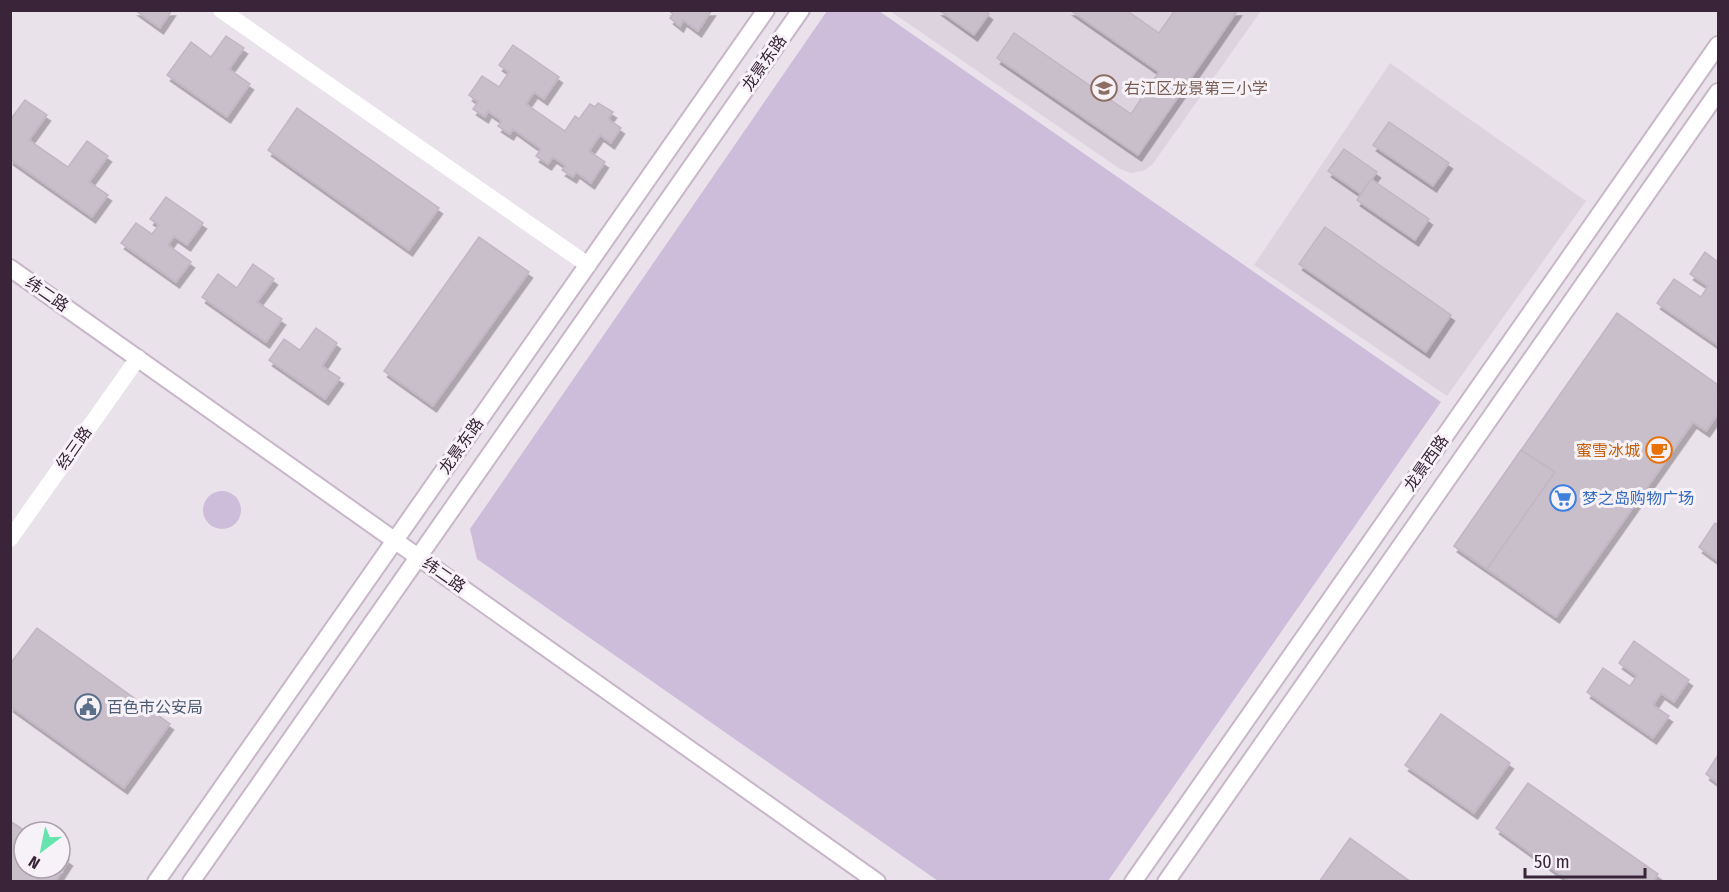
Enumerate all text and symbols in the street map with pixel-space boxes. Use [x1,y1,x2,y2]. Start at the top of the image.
street label: 龙景东路 [738,31,790,95]
school or university icon: 右江区龙景第三小学 [1089,73,1119,103]
place label: 右江区龙景第三小学 [1124,79,1268,98]
street label: 纬二路 [22,272,72,316]
street label: 龙景东路 [435,414,487,478]
street label: 经三路 [52,423,96,473]
street label: 龙景西路 [1400,431,1452,495]
cafe icon: 蜜雪冰城 [1644,435,1674,465]
place label: 蜜雪冰城 [1576,441,1640,460]
supermarket icon: 梦之岛购物广场 [1548,483,1578,513]
place label: 梦之岛购物广场 [1582,489,1694,508]
street label: 纬二路 [419,553,469,597]
public building icon: 百色市公安局 [73,692,103,722]
place label: 百色市公安局 [107,698,203,717]
north arrow [12,820,72,880]
scale bar [1525,841,1645,879]
text: 50 m [1534,851,1570,873]
text: N [25,852,43,873]

